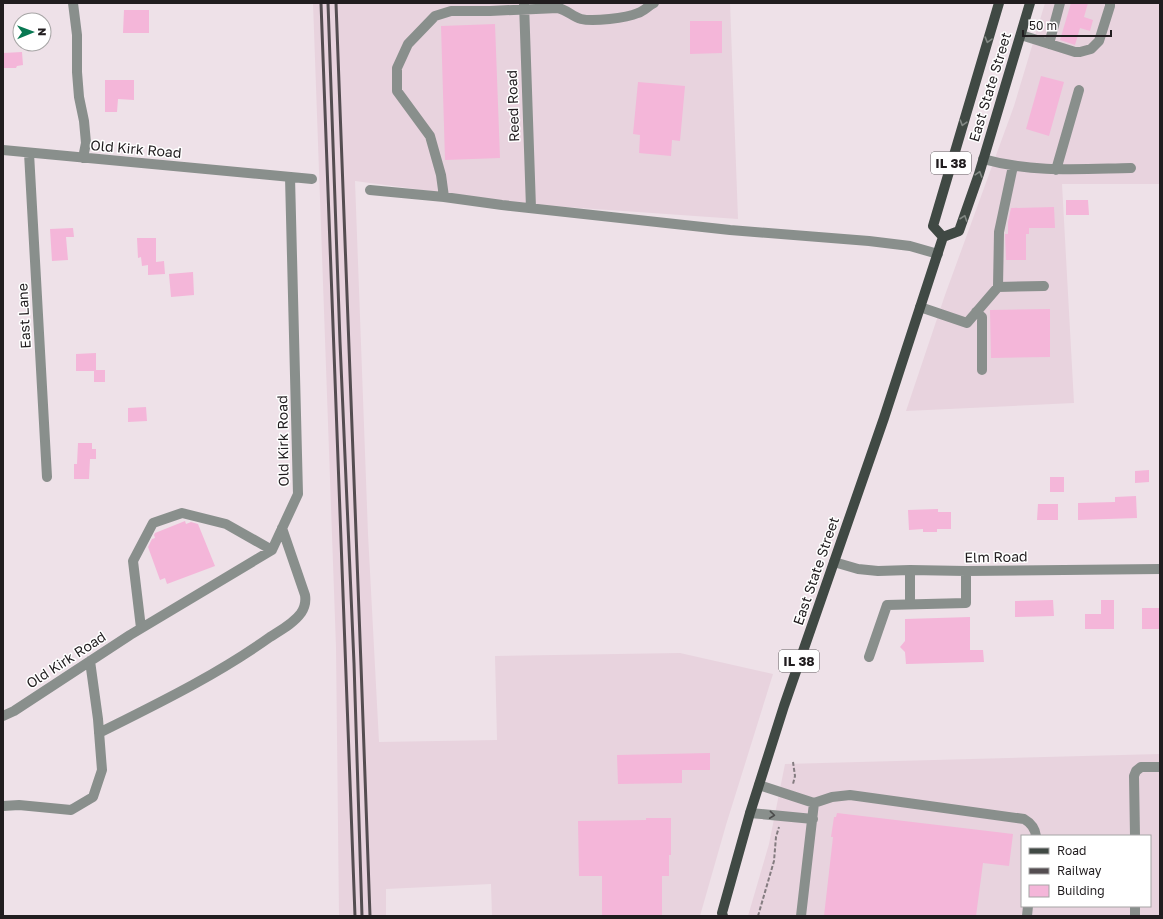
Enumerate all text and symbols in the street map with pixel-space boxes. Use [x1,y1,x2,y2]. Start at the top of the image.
north arrow [12,12,52,52]
scale bar [1023,12,1111,38]
text: 50 m [1029,18,1057,33]
text: N [36,28,49,36]
street label: East State Street [965,30,1014,144]
one-way arrow [984,37,993,44]
street label: Reed Road [503,70,522,142]
one-way arrow [959,119,968,126]
street label: Old Kirk Road [90,136,182,161]
road number: IL 38 [931,152,971,174]
one-way arrow [974,171,982,178]
one-way arrow [959,215,967,222]
street label: East Lane [13,283,34,349]
street label: Old Kirk Road [273,395,292,487]
street label: East State Street [789,514,842,627]
street label: Elm Road [964,547,1028,566]
street label: Old Kirk Road [23,628,109,692]
road number: IL 38 [779,650,819,672]
one-way arrow [769,810,775,819]
legend [1021,835,1151,907]
text: Road [1057,843,1086,858]
text: Railway [1057,863,1102,878]
text: Building [1057,883,1105,898]

